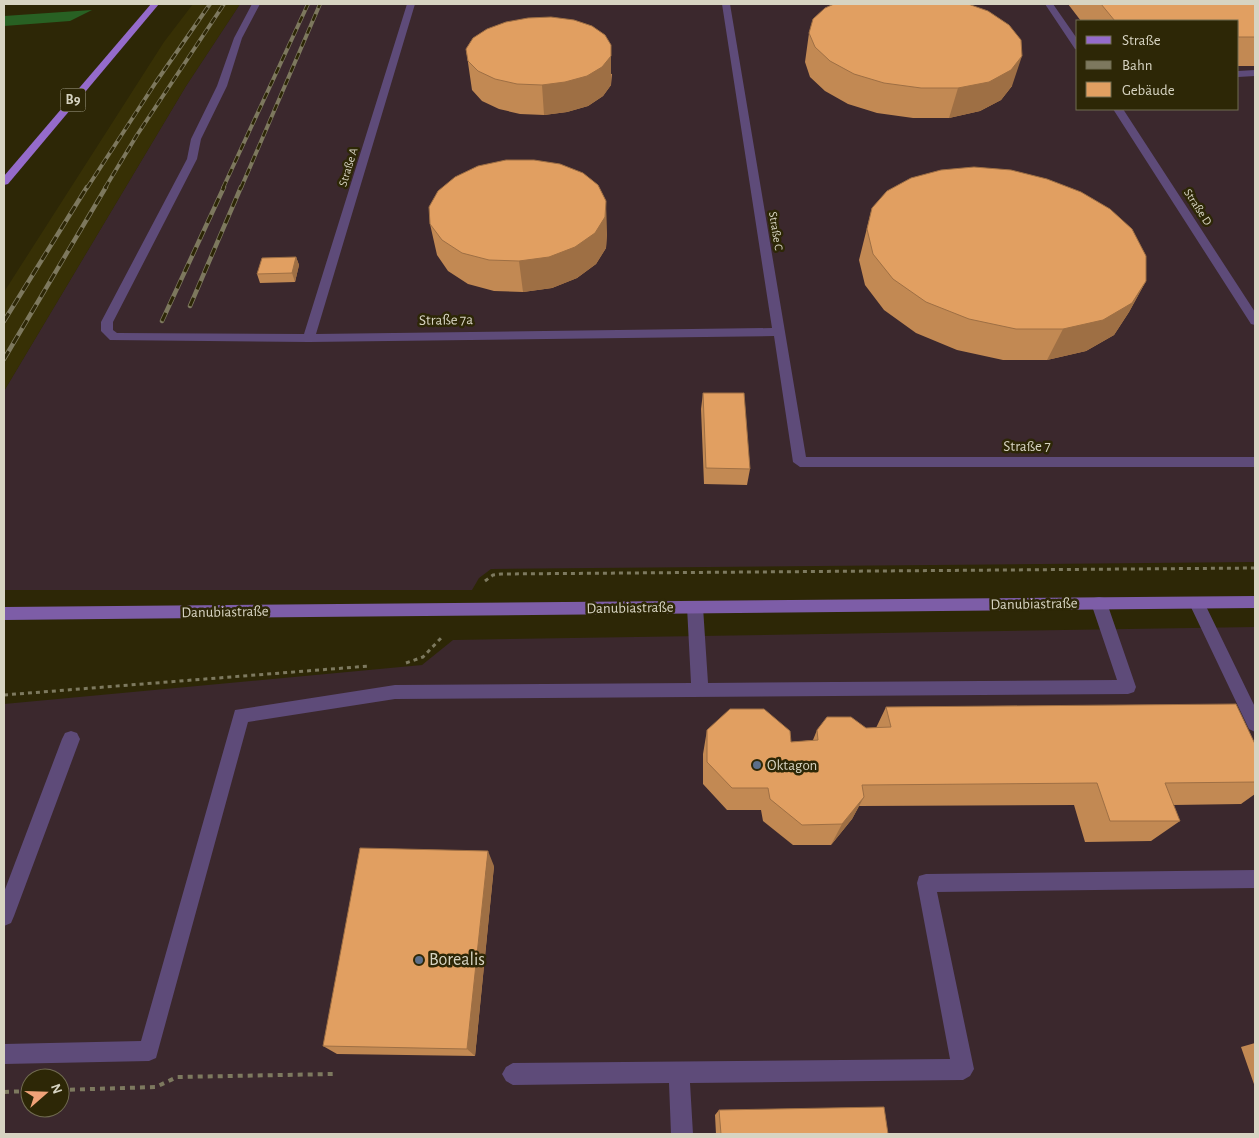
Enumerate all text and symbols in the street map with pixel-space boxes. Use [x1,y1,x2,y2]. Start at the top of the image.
legend [1076,20,1239,110]
text: Straße [1122,33,1161,48]
text: Bahn [1122,58,1152,73]
text: Gebäude [1122,83,1175,98]
road number: B9 [60,88,86,112]
street label: Straße A [336,146,360,188]
street label: Straße D [1182,187,1214,228]
street label: Straße C [767,211,785,251]
street label: Straße 7a [419,312,473,328]
street label: Straße 7 [1003,439,1051,454]
street label: Danubiastraße [990,596,1078,612]
street label: Danubiastraße [586,600,674,616]
street label: Danubiastraße [181,604,269,620]
place label: Oktagon [767,758,817,773]
marker: Oktagon [751,759,763,771]
place label: Borealis [429,951,485,969]
marker: Borealis [413,954,425,966]
north arrow [20,1068,70,1118]
text: N [48,1082,65,1096]

